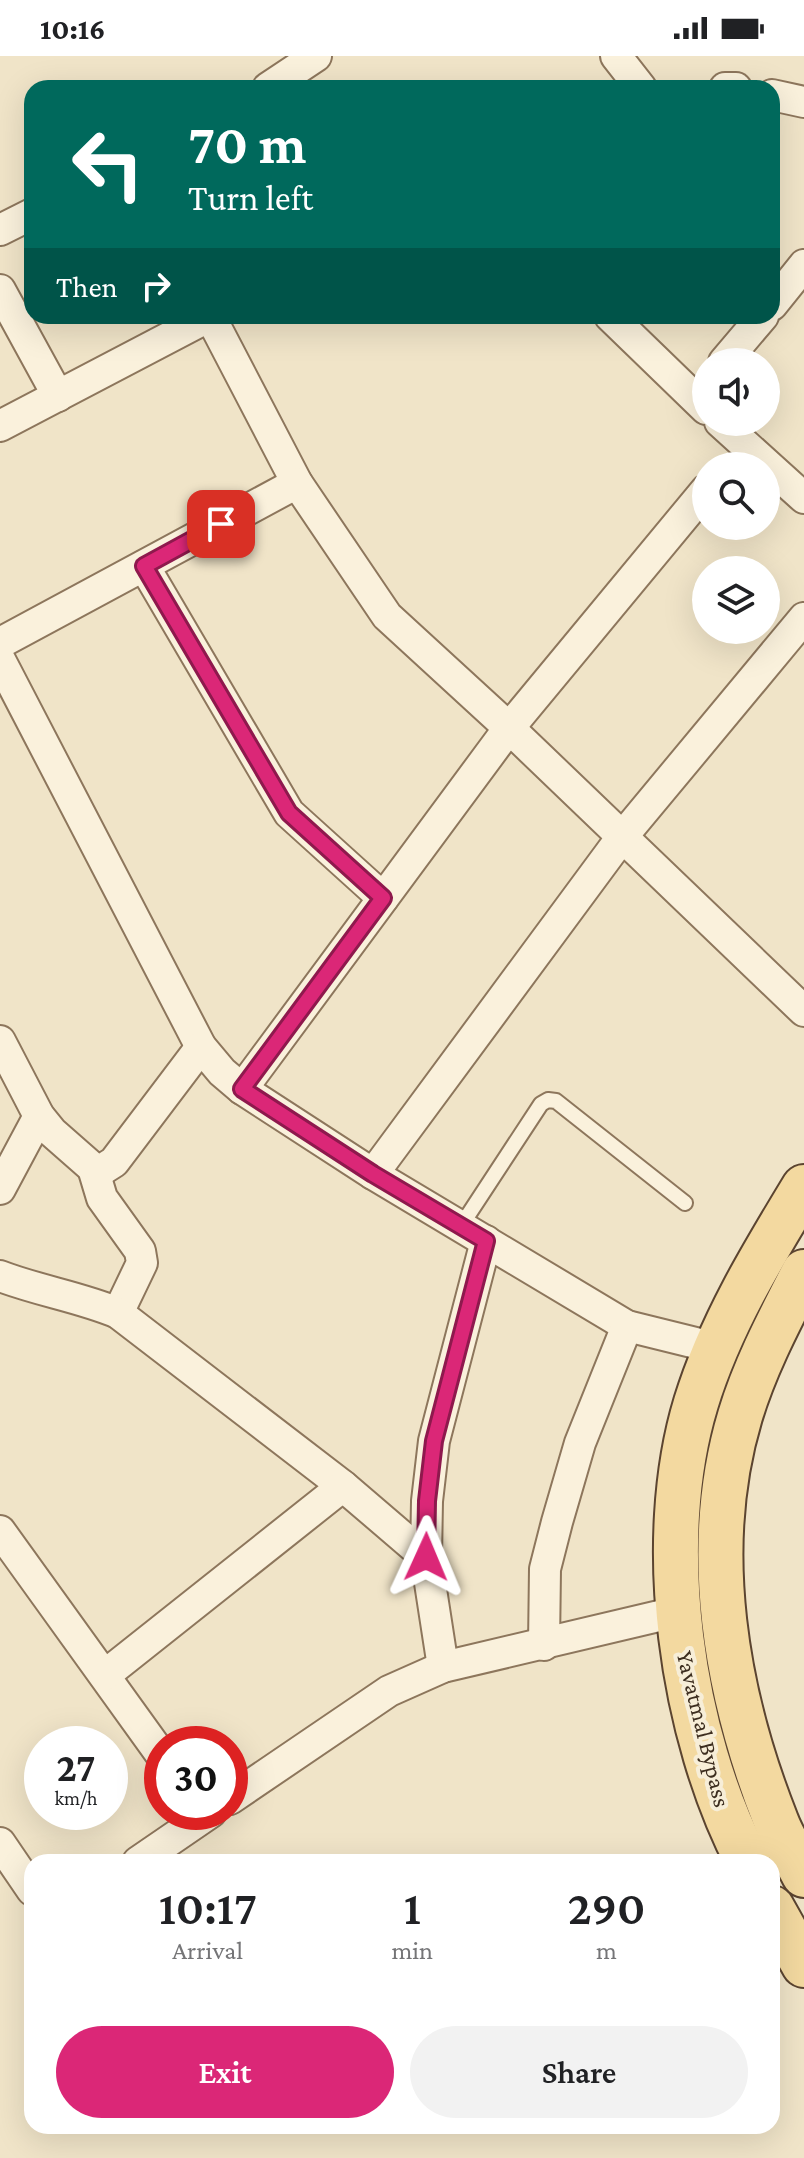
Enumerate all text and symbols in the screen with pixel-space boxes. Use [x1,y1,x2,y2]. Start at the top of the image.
text: 10:16 [40,12,105,45]
icon: left [56,112,160,216]
text: 70 m [188,113,307,175]
text: Turn left [188,178,313,218]
icon: right [134,264,178,308]
text: Then [56,270,118,303]
map controls [692,348,780,644]
button: sound [692,348,780,436]
button: search [692,452,780,540]
pin [187,490,255,558]
icon: arrive [199,502,243,546]
button: layers [692,556,780,644]
position arrow [384,1515,468,1599]
street label: Yavatmal Bypass [672,1648,736,1810]
speed limit sign: 30 [144,1726,248,1830]
text: 27 [57,1745,95,1790]
text: km/h [54,1787,98,1809]
text: 10:17 [159,1881,257,1934]
text: 1 [404,1881,421,1934]
text: 290 [568,1881,645,1934]
text: Arrival [172,1936,243,1965]
text: min [391,1936,433,1965]
text: m [596,1936,617,1965]
button: Exit [56,2026,394,2118]
button: Share [410,2026,748,2118]

